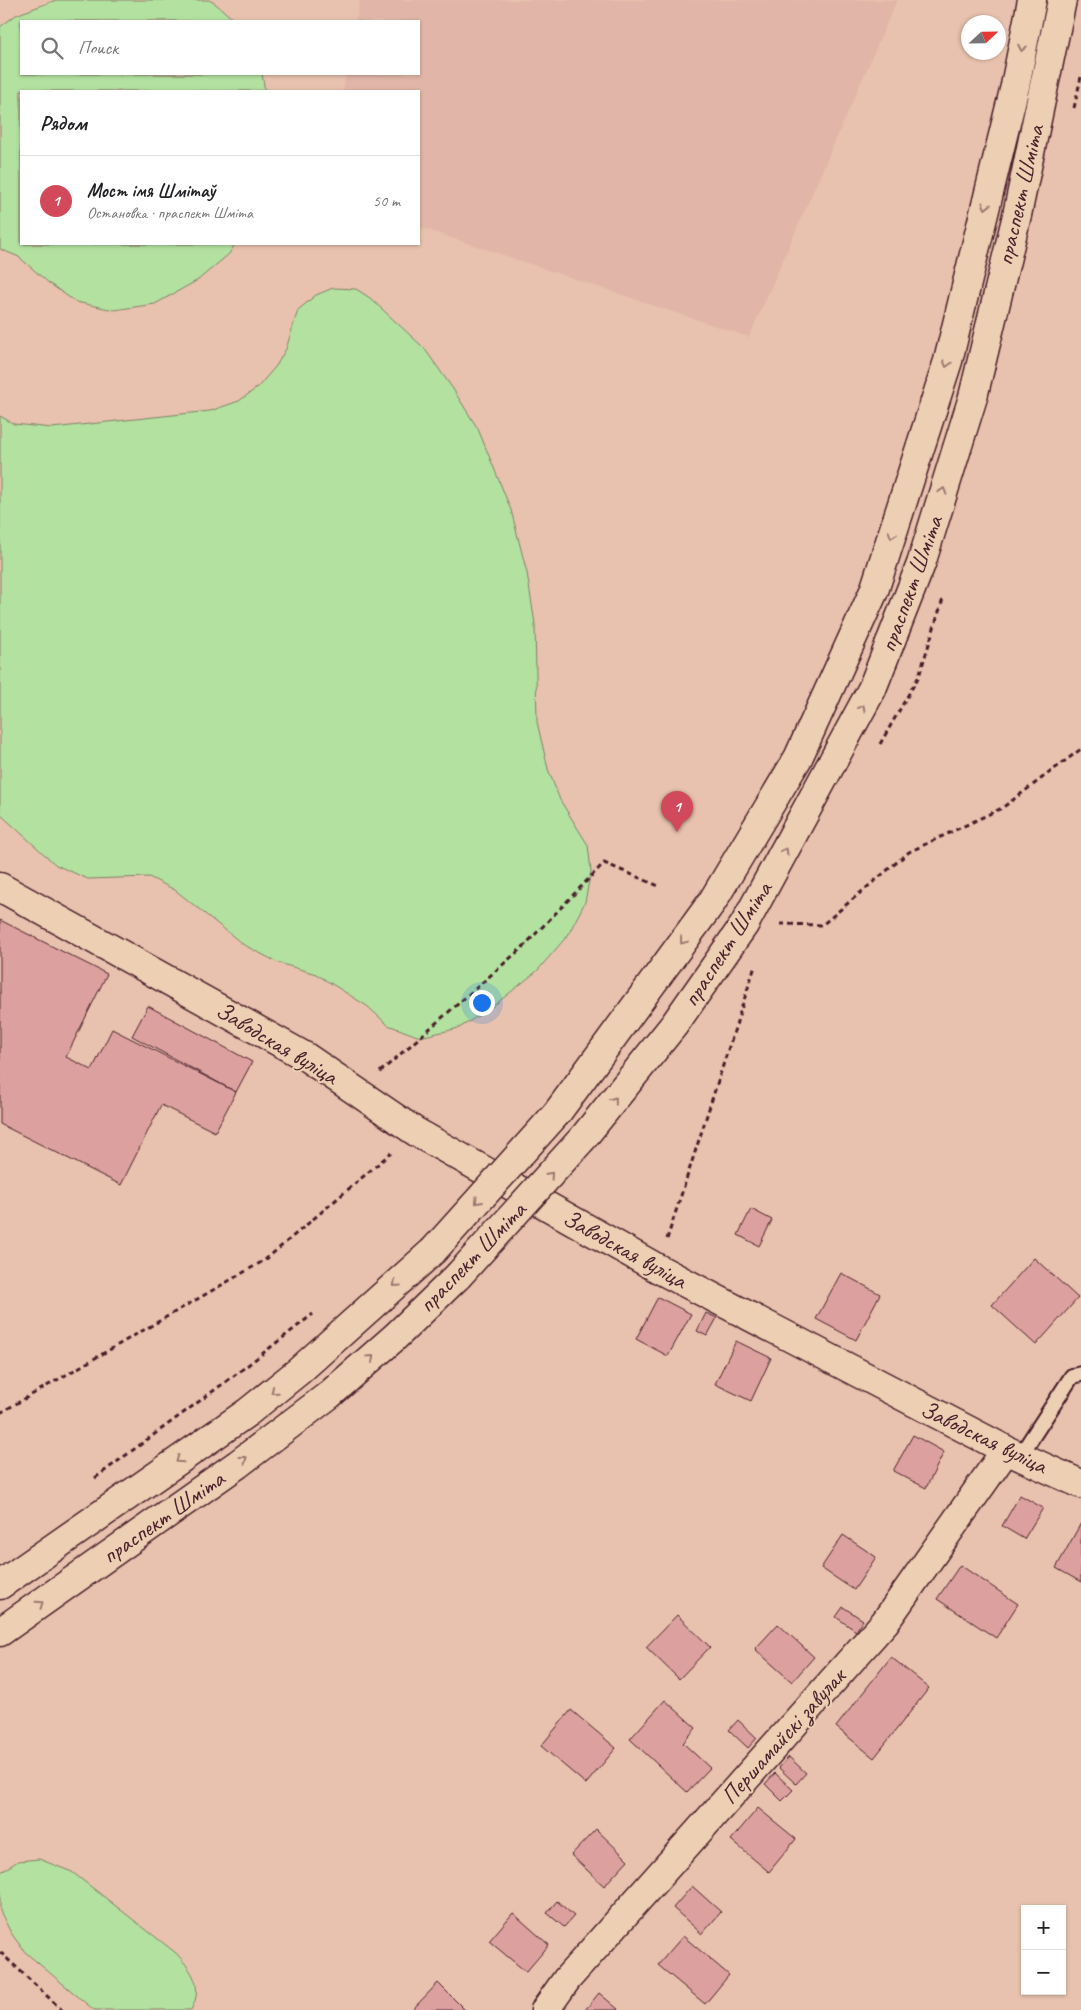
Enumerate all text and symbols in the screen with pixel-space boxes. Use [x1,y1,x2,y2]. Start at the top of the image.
north arrow [961,15,1006,60]
search box [20,20,420,75]
icon: search [38,34,66,62]
text: Поиск [78,36,118,60]
one-way arrow [1018,43,1028,52]
text: Рядом [40,110,87,136]
street label: праспект Шміта [989,121,1051,268]
text: Мост імя Шмітаў [87,179,215,203]
text: 1 [52,191,60,211]
text: 50 m [373,191,400,211]
one-way arrow [981,202,992,211]
text: Остановка · праспект Шміта [87,203,253,223]
one-way arrow [942,359,952,367]
one-way arrow [938,487,948,495]
street label: праспект Шміта [872,510,950,656]
one-way arrow [888,531,898,539]
one-way arrow [856,704,866,713]
pin: 1 [661,791,693,832]
one-way arrow [778,847,788,856]
street label: праспект Шміта [676,875,779,1012]
one-way arrow [680,935,689,945]
your location [469,990,495,1016]
street label: Заводская вуліца [211,995,345,1092]
one-way arrow [608,1097,616,1106]
one-way arrow [544,1172,553,1181]
street label: праспект Шміта [412,1194,533,1319]
one-way arrow [475,1196,484,1205]
street label: Заводская вуліца [558,1203,693,1296]
one-way arrow [393,1278,402,1287]
one-way arrow [365,1355,374,1364]
one-way arrow [271,1385,280,1393]
street label: Заводская вуліца [916,1394,1053,1481]
one-way arrow [175,1454,185,1463]
one-way arrow [238,1457,247,1465]
street label: праспект Шміта [96,1463,231,1570]
one-way arrow [34,1601,44,1610]
street label: Першамайскі завулак [714,1660,854,1811]
map controls [1021,1905,1066,1995]
button: + [1021,1905,1066,1950]
button: − [1021,1950,1066,1995]

